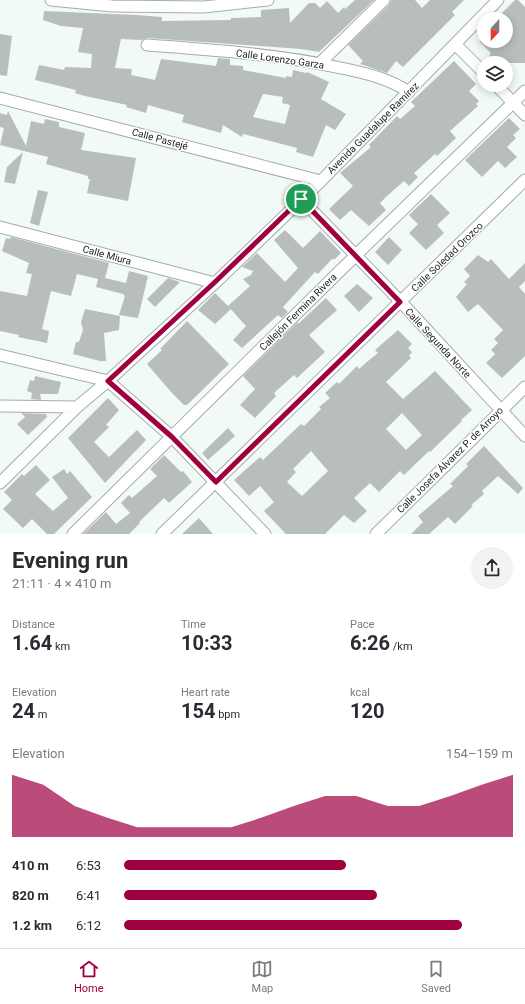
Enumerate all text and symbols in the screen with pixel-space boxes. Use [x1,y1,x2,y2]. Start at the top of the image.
north arrow [477,12,513,48]
map controls [477,12,513,92]
street label: Calle Lorenzo Garza [235,47,325,71]
button: layers [477,56,513,92]
street label: Avenida Guadalupe Ramírez [325,80,421,176]
street label: Calle Pastejé [131,126,189,152]
pin [284,182,318,216]
icon: arrive [290,188,312,210]
street label: Calle Soledad Orozco [409,220,485,294]
street label: Calle Miura [81,243,133,267]
street label: Callejón Fermina Rivera [257,271,339,353]
street label: Calle Segunda Norte [403,306,473,380]
street label: Calle Josefa Álvarez P. de Arroyo [394,404,505,515]
button: share [471,547,513,589]
text: Evening run [12,548,128,573]
text: 21:11 · 4 × 410 m [12,576,111,591]
text: Distance [12,618,55,631]
text: Time [181,618,206,631]
text: Pace [350,618,374,631]
text: 1.64 [12,631,52,655]
text: 10:33 [181,631,233,655]
text: 6:26 [350,631,390,655]
text: km [52,640,70,653]
text: /km [390,640,413,653]
text: Elevation [12,686,57,699]
text: Heart rate [181,686,230,699]
text: kcal [350,686,370,699]
text: 24 [12,699,35,723]
text: 154 [181,699,215,723]
text: 120 [350,699,384,723]
text: m [35,708,47,721]
text: bpm [215,708,240,721]
text: Elevation [12,746,65,761]
text: 154–159 m [446,746,513,761]
text: 410 m [12,858,49,873]
text: 6:53 [76,858,101,873]
text: 820 m [12,888,49,903]
text: 6:41 [76,888,101,903]
text: 1.2 km [12,918,52,933]
text: 6:12 [76,918,101,933]
tab: Home [74,958,104,995]
tab: Map [251,958,273,995]
tab: Saved [421,958,451,995]

